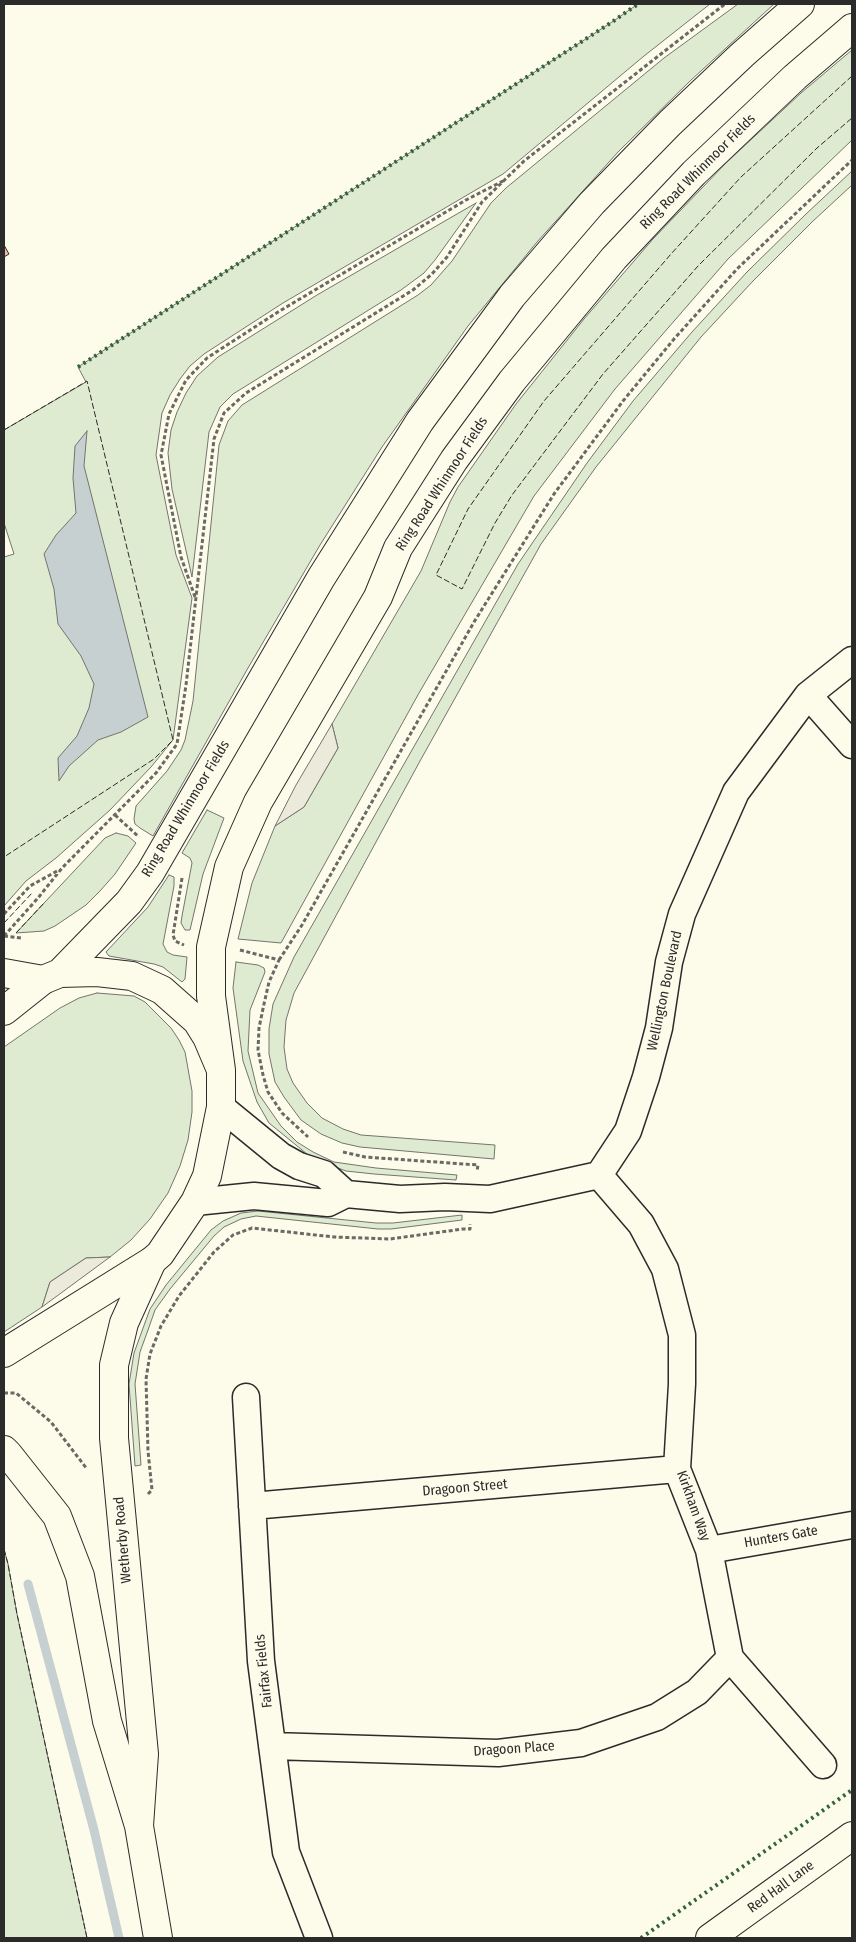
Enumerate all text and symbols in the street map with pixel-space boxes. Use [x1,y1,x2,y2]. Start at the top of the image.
street label: Ring Road Whinmoor Fields [637,111,759,233]
street label: Ring Road Whinmoor Fields [392,414,492,554]
street label: Ring Road Whinmoor Fields [139,738,233,880]
street label: Wellington Boulevard [644,929,686,1053]
street label: Kirkham Way [673,1469,713,1543]
street label: Dragoon Street [422,1476,508,1500]
street label: Wetherby Road [111,1496,135,1584]
street label: Hunters Gate [743,1522,819,1552]
street label: Fairfax Fields [252,1633,276,1709]
street label: Dragoon Place [473,1738,555,1760]
street label: Red Hall Lane [744,1857,818,1917]

